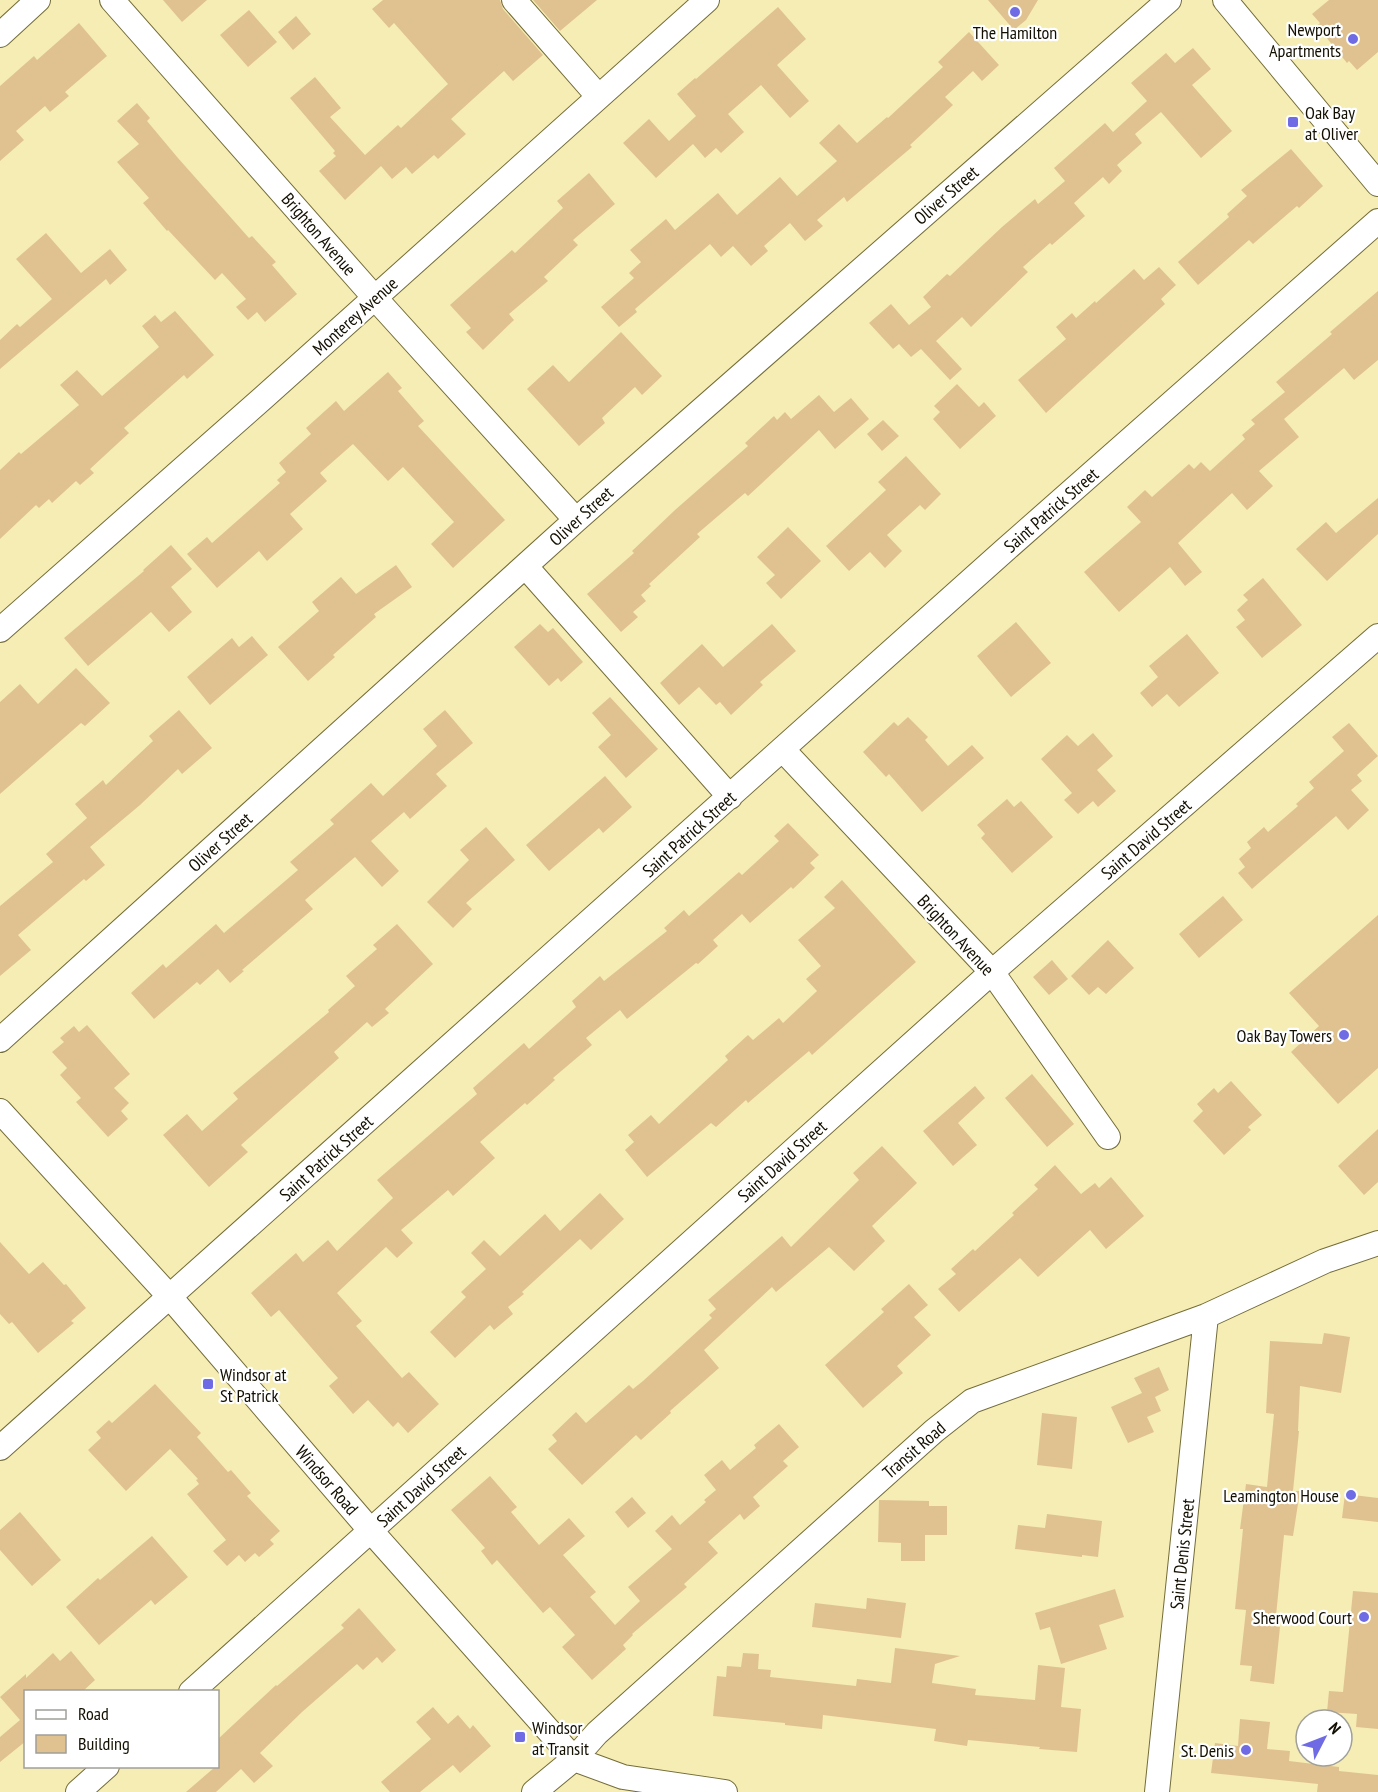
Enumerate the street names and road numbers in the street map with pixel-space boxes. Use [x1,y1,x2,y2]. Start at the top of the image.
street label: Oliver Street [909,161,983,229]
street label: Brighton Avenue [277,188,361,280]
street label: Monterey Avenue [308,272,402,360]
street label: Saint Patrick Street [999,463,1103,557]
street label: Oliver Street [544,481,618,551]
street label: Saint Patrick Street [637,786,741,882]
street label: Saint David Street [1096,794,1196,884]
street label: Oliver Street [183,807,257,877]
street label: Brighton Avenue [913,890,999,980]
street label: Saint Patrick Street [274,1110,378,1206]
street label: Saint David Street [733,1115,831,1207]
street label: Transit Road [878,1416,950,1484]
street label: Windsor Road [290,1440,364,1520]
street label: Saint David Street [372,1440,470,1532]
street label: Saint Denis Street [1165,1497,1199,1611]

